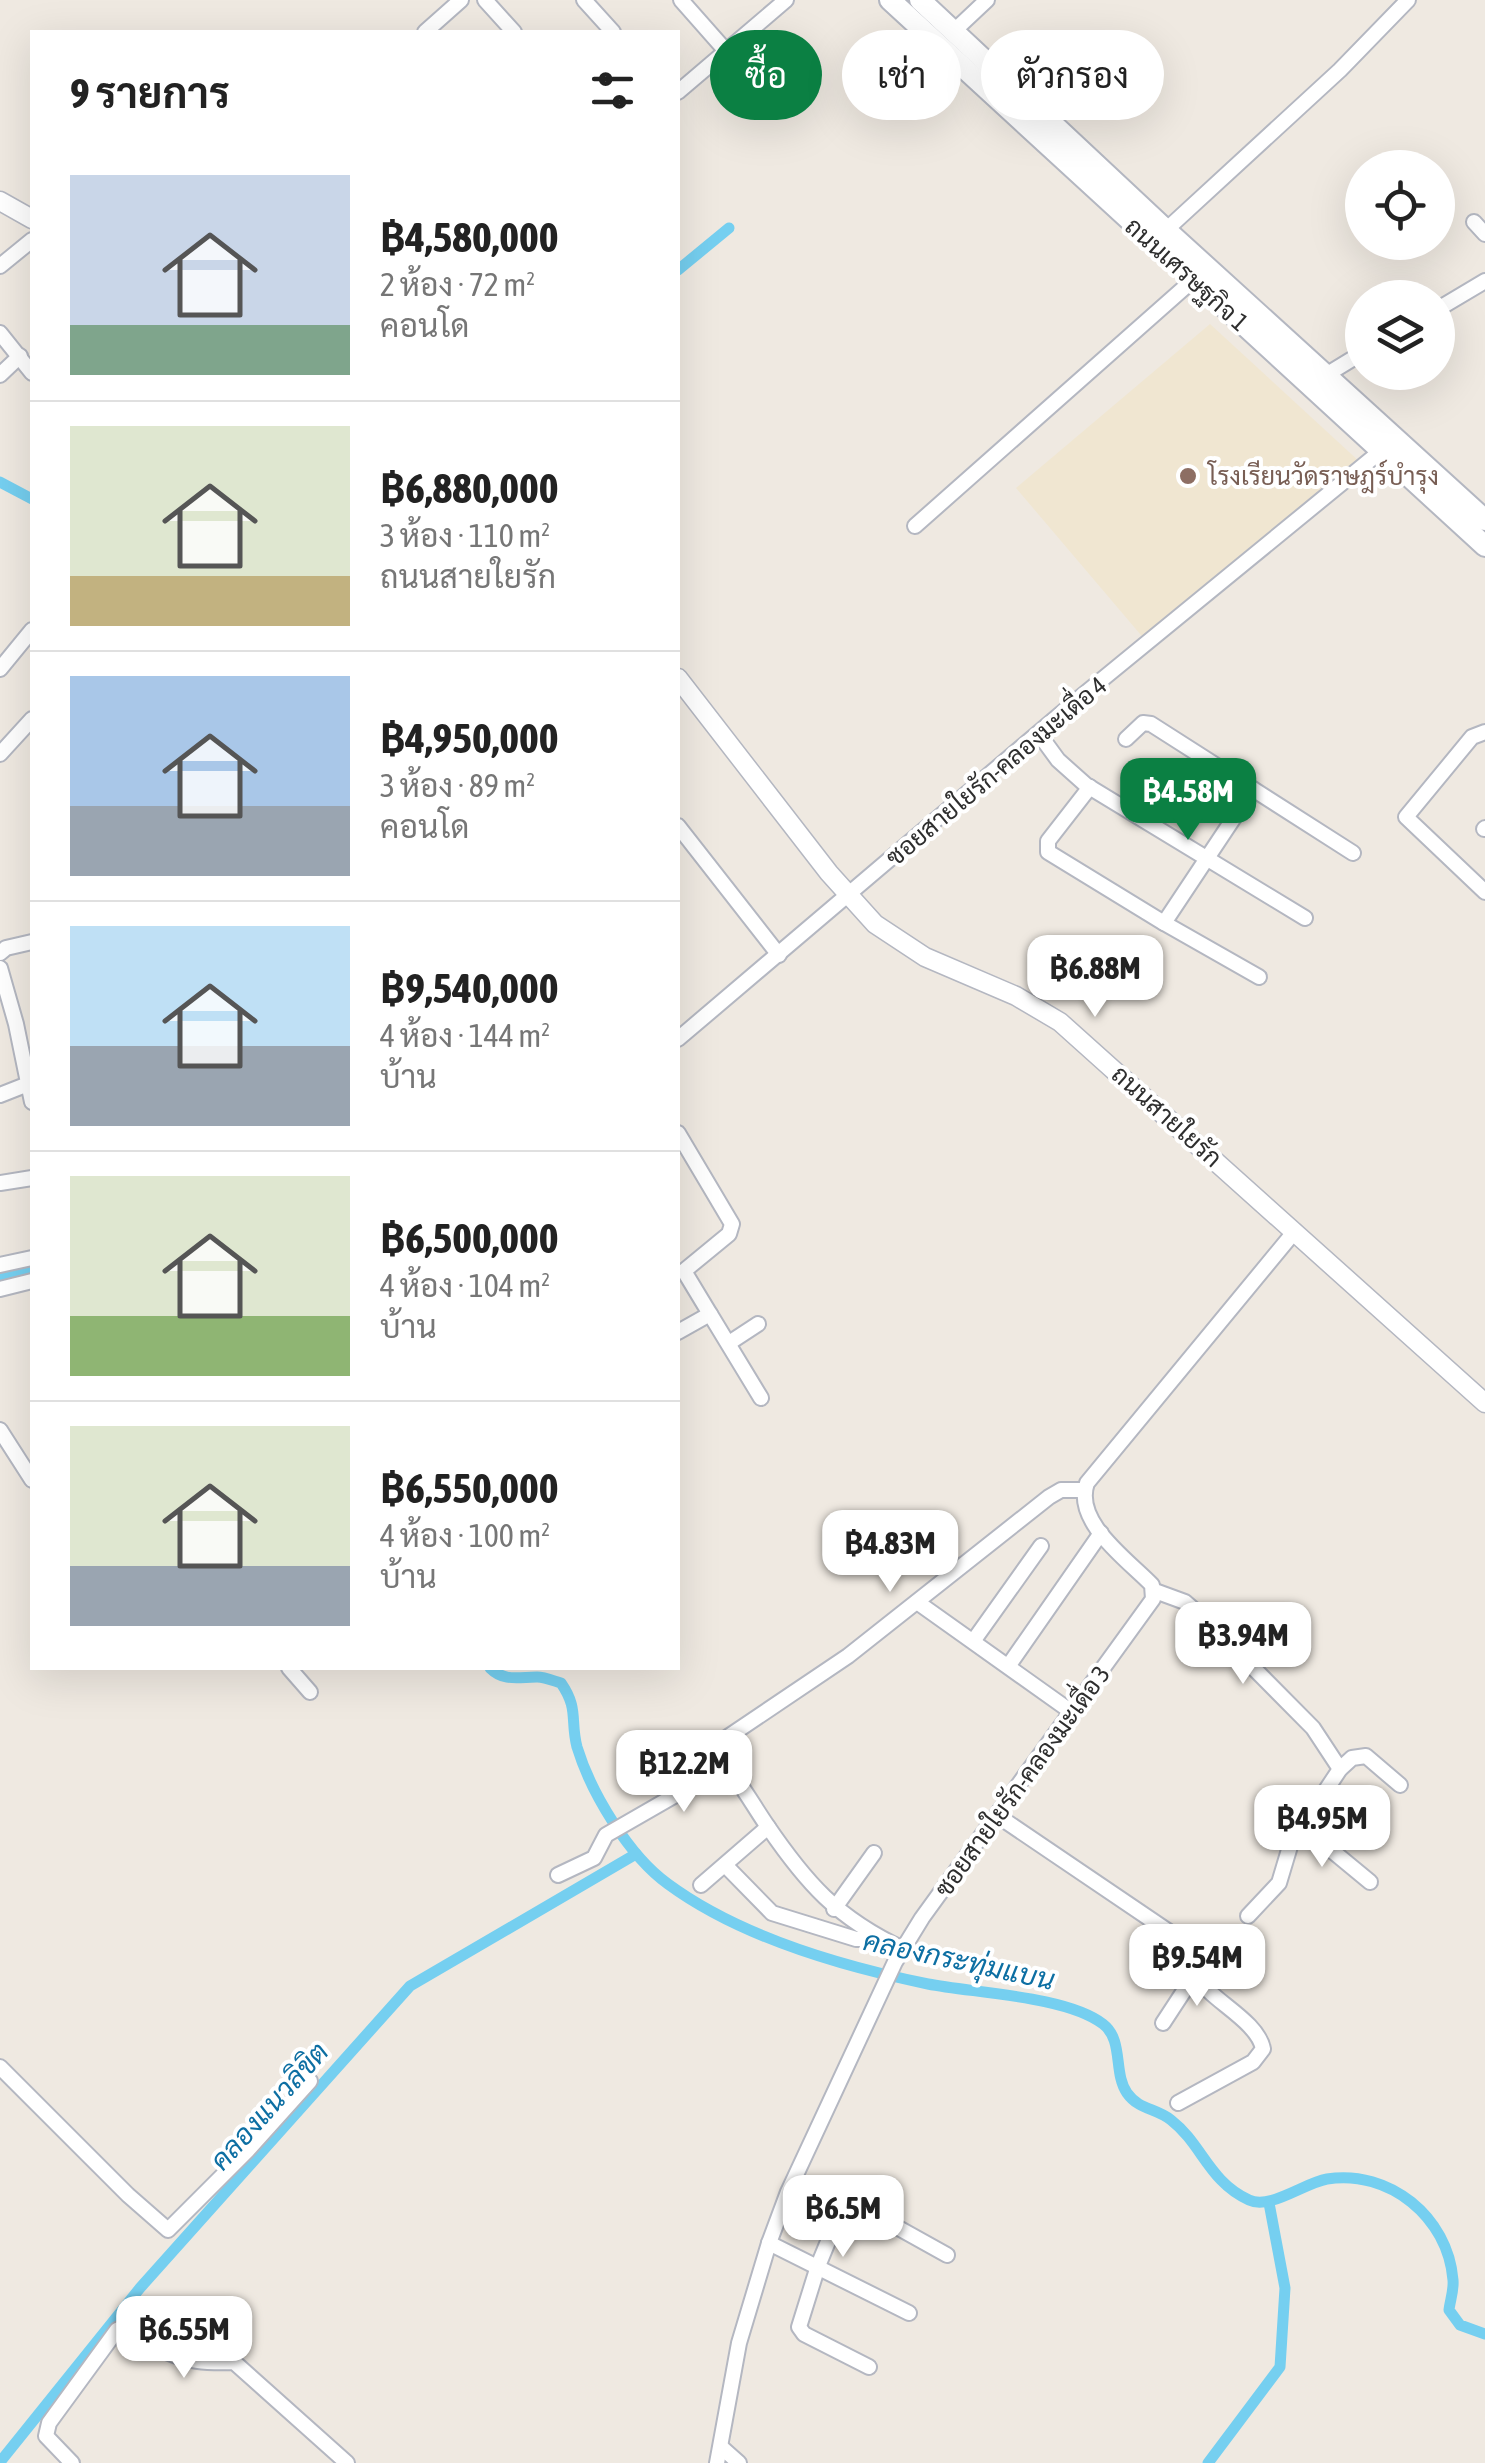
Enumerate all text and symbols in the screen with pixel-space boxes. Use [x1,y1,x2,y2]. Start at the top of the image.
chip: ซื้อ [710,30,822,120]
chip: เช่า [842,30,961,120]
chip: ตัวกรอง [981,30,1164,120]
icon: filters [585,63,640,118]
text: 9 รายการ [70,69,230,117]
map controls [1345,150,1455,390]
button: locate [1345,150,1455,260]
street label: ถนนเศรษฐกิจ 1 [1118,211,1255,339]
text: ฿4,580,000 [380,213,558,261]
icon: home [150,215,270,335]
text: 2 ห้อง · 72 m² [380,266,535,303]
button: layers [1345,280,1455,390]
text: คอนโด [380,307,470,344]
place label: โรงเรียนวัดราษฎร์บํารุง [1206,459,1439,494]
text: ฿6,880,000 [380,464,558,512]
marker: โรงเรียนวัดราษฎร์บํารุง [1177,465,1199,487]
icon: home [150,466,270,586]
text: 3 ห้อง · 110 m² [380,517,550,554]
text: ถนนสายใยรัก [380,558,556,595]
street label: ซอยสายใยรัก-คลองมะเดื่อ 4 [875,665,1112,871]
text: ฿4,950,000 [380,714,558,762]
icon: home [150,716,270,836]
pin: ฿4.58M [1107,758,1269,843]
text: 3 ห้อง · 89 m² [380,767,535,804]
text: ฿4.58M [1142,772,1234,809]
text: คอนโด [380,808,470,845]
pin: ฿6.88M [1014,935,1176,1020]
text: ฿6.88M [1049,949,1141,986]
text: ฿9,540,000 [380,964,558,1012]
icon: home [150,966,270,1086]
text: 4 ห้อง · 144 m² [380,1017,550,1054]
text: บ้าน [380,1058,437,1095]
street label: ถนนสายใยรัก [1107,1058,1229,1172]
text: ฿6,500,000 [380,1214,558,1262]
icon: home [150,1216,270,1336]
text: 4 ห้อง · 104 m² [380,1267,550,1304]
text: บ้าน [380,1308,437,1345]
text: ฿6,550,000 [380,1464,558,1512]
icon: home [150,1466,270,1586]
pin: ฿4.83M [809,1510,971,1595]
text: 4 ห้อง · 100 m² [380,1517,550,1554]
text: ฿4.83M [844,1524,936,1561]
text: บ้าน [380,1558,437,1595]
pin: ฿3.94M [1162,1602,1324,1687]
text: ฿3.94M [1197,1616,1289,1653]
street label: ซอยสายใยรัก-คลองมะเดื่อ 3 [922,1655,1115,1902]
pin: ฿12.2M [603,1730,765,1815]
text: ฿12.2M [638,1744,730,1781]
pin: ฿4.95M [1241,1785,1403,1870]
text: ฿4.95M [1276,1799,1368,1836]
water label: คลองกระทุ่มแบน [860,1923,1058,2000]
pin: ฿9.54M [1116,1924,1278,2009]
text: ฿9.54M [1151,1938,1243,1975]
water label: คลองแนวลิขิต [203,2036,335,2176]
pin: ฿6.5M [773,2175,913,2260]
text: ฿6.5M [805,2189,881,2226]
pin: ฿6.55M [103,2296,265,2381]
text: ฿6.55M [138,2310,230,2347]

